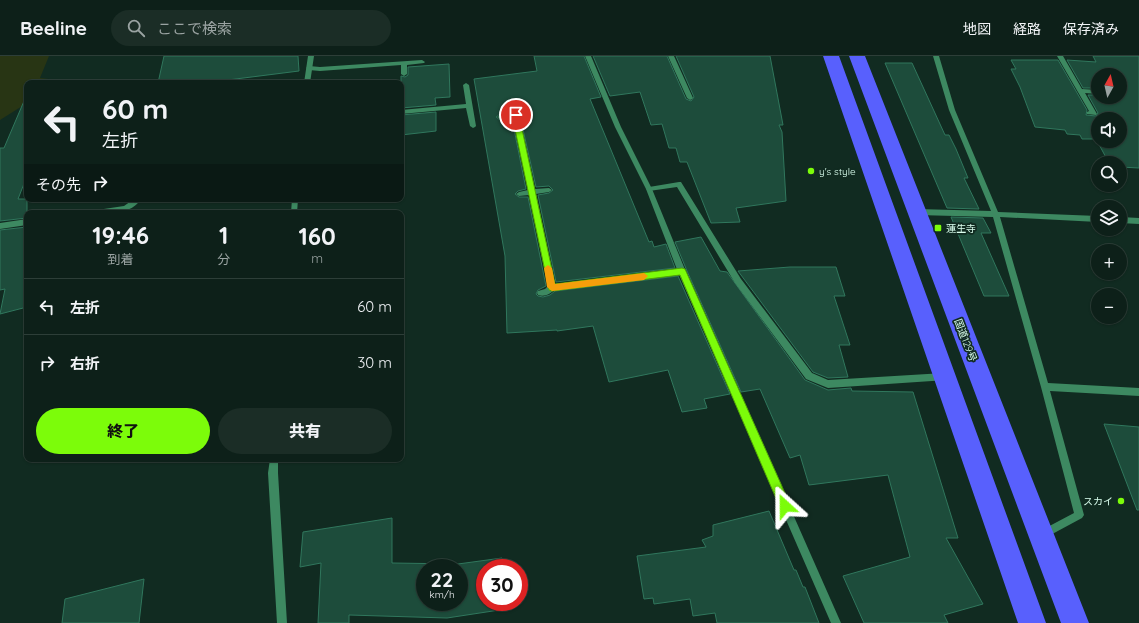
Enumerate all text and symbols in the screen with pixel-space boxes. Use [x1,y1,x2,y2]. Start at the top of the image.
search box [111,10,391,46]
text: Beeline [20,16,87,40]
icon: search [125,17,147,39]
text: ここで検索 [157,19,232,38]
text: 地図 [963,20,991,38]
text: 経路 [1013,20,1041,38]
text: 保存済み [1063,20,1119,38]
north arrow [1091,68,1127,104]
map controls [1091,68,1127,324]
text: 60 m [102,91,168,126]
icon: left [36,96,88,148]
pin [499,98,533,132]
icon: arrive [505,104,527,126]
button: sound [1091,112,1127,148]
text: 左折 [102,129,138,152]
button: search [1091,156,1127,192]
place label: y's style [819,165,856,178]
marker: y's style [806,166,816,176]
icon: right [89,172,111,194]
text: その先 [36,175,81,194]
button: layers [1091,200,1127,236]
text: 19:46 [92,220,149,250]
text: 1 [219,220,228,250]
text: 160 [298,221,336,251]
place label: 蓮生寺 [946,222,976,235]
marker: 蓮生寺 [933,223,943,233]
button: + [1091,244,1127,280]
text: m [311,250,323,266]
text: 到着 [108,251,134,267]
text: 分 [217,251,230,267]
button: − [1091,288,1127,324]
icon: left [36,296,58,318]
text: 60 m [357,297,392,316]
text: 左折 [70,298,100,317]
street label: 国道129号 [951,317,980,363]
icon: right [36,352,58,374]
text: 30 m [357,353,392,372]
text: 右折 [70,354,100,373]
button: 終了 [36,408,210,454]
button: 共有 [218,408,392,454]
position arrow [764,485,806,527]
place label: スカイ [1083,495,1113,508]
marker: スカイ [1116,496,1126,506]
speed limit sign: 30 [476,559,528,611]
text: 22 [431,567,453,592]
text: km/h [429,588,455,601]

